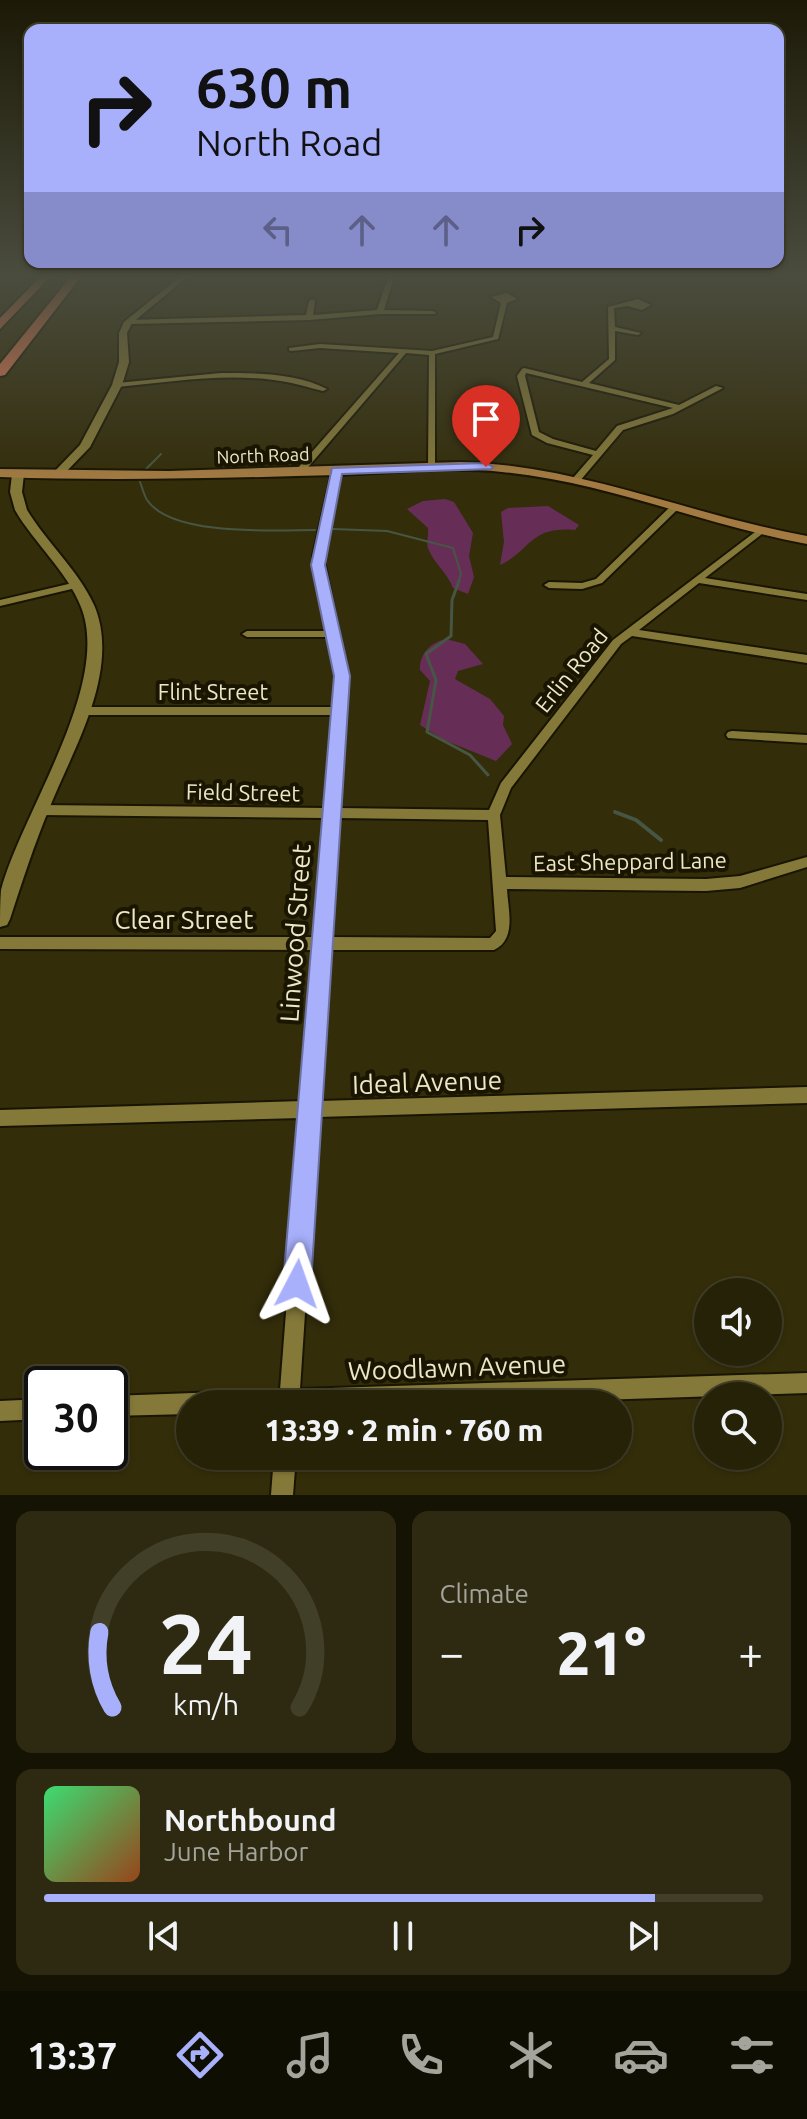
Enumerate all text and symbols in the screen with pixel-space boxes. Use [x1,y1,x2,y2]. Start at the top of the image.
icon: right [64,56,168,160]
text: 630 m [196,56,352,119]
text: North Road [196,122,382,163]
icon: left [256,208,300,252]
icon: ahead [340,208,384,252]
icon: ahead [424,208,468,252]
icon: right [508,208,552,252]
pin [452,385,520,467]
icon: arrive [464,397,508,441]
street label: North Road [216,443,310,467]
street label: Erlin Road [530,623,612,717]
street label: Flint Street [158,679,269,704]
street label: Field Street [186,779,301,806]
street label: Linwood Street [274,843,316,1023]
street label: East Sheppard Lane [533,847,727,875]
street label: Clear Street [115,905,253,934]
street label: Ideal Avenue [352,1065,502,1099]
position arrow [255,1242,339,1326]
map controls [694,1278,782,1470]
button: sound [694,1278,782,1366]
street label: Woodlawn Avenue [348,1349,566,1385]
speed limit sign: 30 [24,1366,128,1470]
button: search [694,1382,782,1470]
text: 13:39 · 2 min · 760 m [265,1413,543,1447]
text: Climate [440,1579,529,1608]
text: 24 [159,1596,253,1690]
text: 21° [557,1619,646,1686]
text: − [440,1628,464,1677]
text: + [738,1628,763,1677]
text: km/h [173,1688,239,1720]
text: Northbound [164,1803,336,1837]
text: June Harbor [164,1837,308,1866]
icon: previous [142,1914,186,1958]
icon: pause [381,1914,425,1958]
icon: next [621,1914,665,1958]
icon: directions [172,2027,228,2083]
icon: music [282,2027,338,2083]
icon: phone [393,2027,449,2083]
icon: climate [503,2027,559,2083]
icon: car [613,2027,669,2083]
icon: filters [724,2027,780,2083]
text: 13:37 [27,2035,117,2076]

